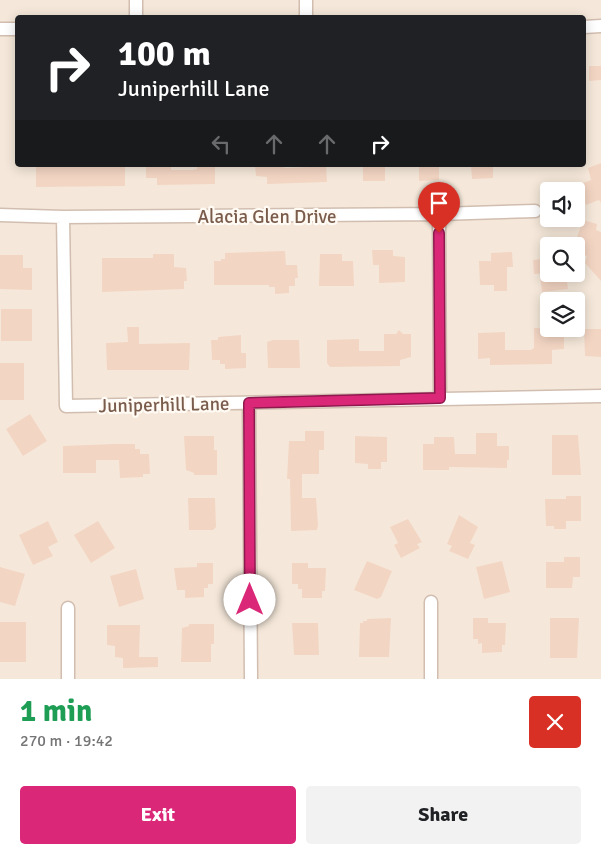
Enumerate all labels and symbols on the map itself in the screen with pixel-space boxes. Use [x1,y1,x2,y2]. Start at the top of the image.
pin [418,182,460,233]
street label: Alacia Glen Drive [198,205,336,229]
street label: Juniperhill Lane [98,392,230,418]
position arrow [223,573,275,625]

